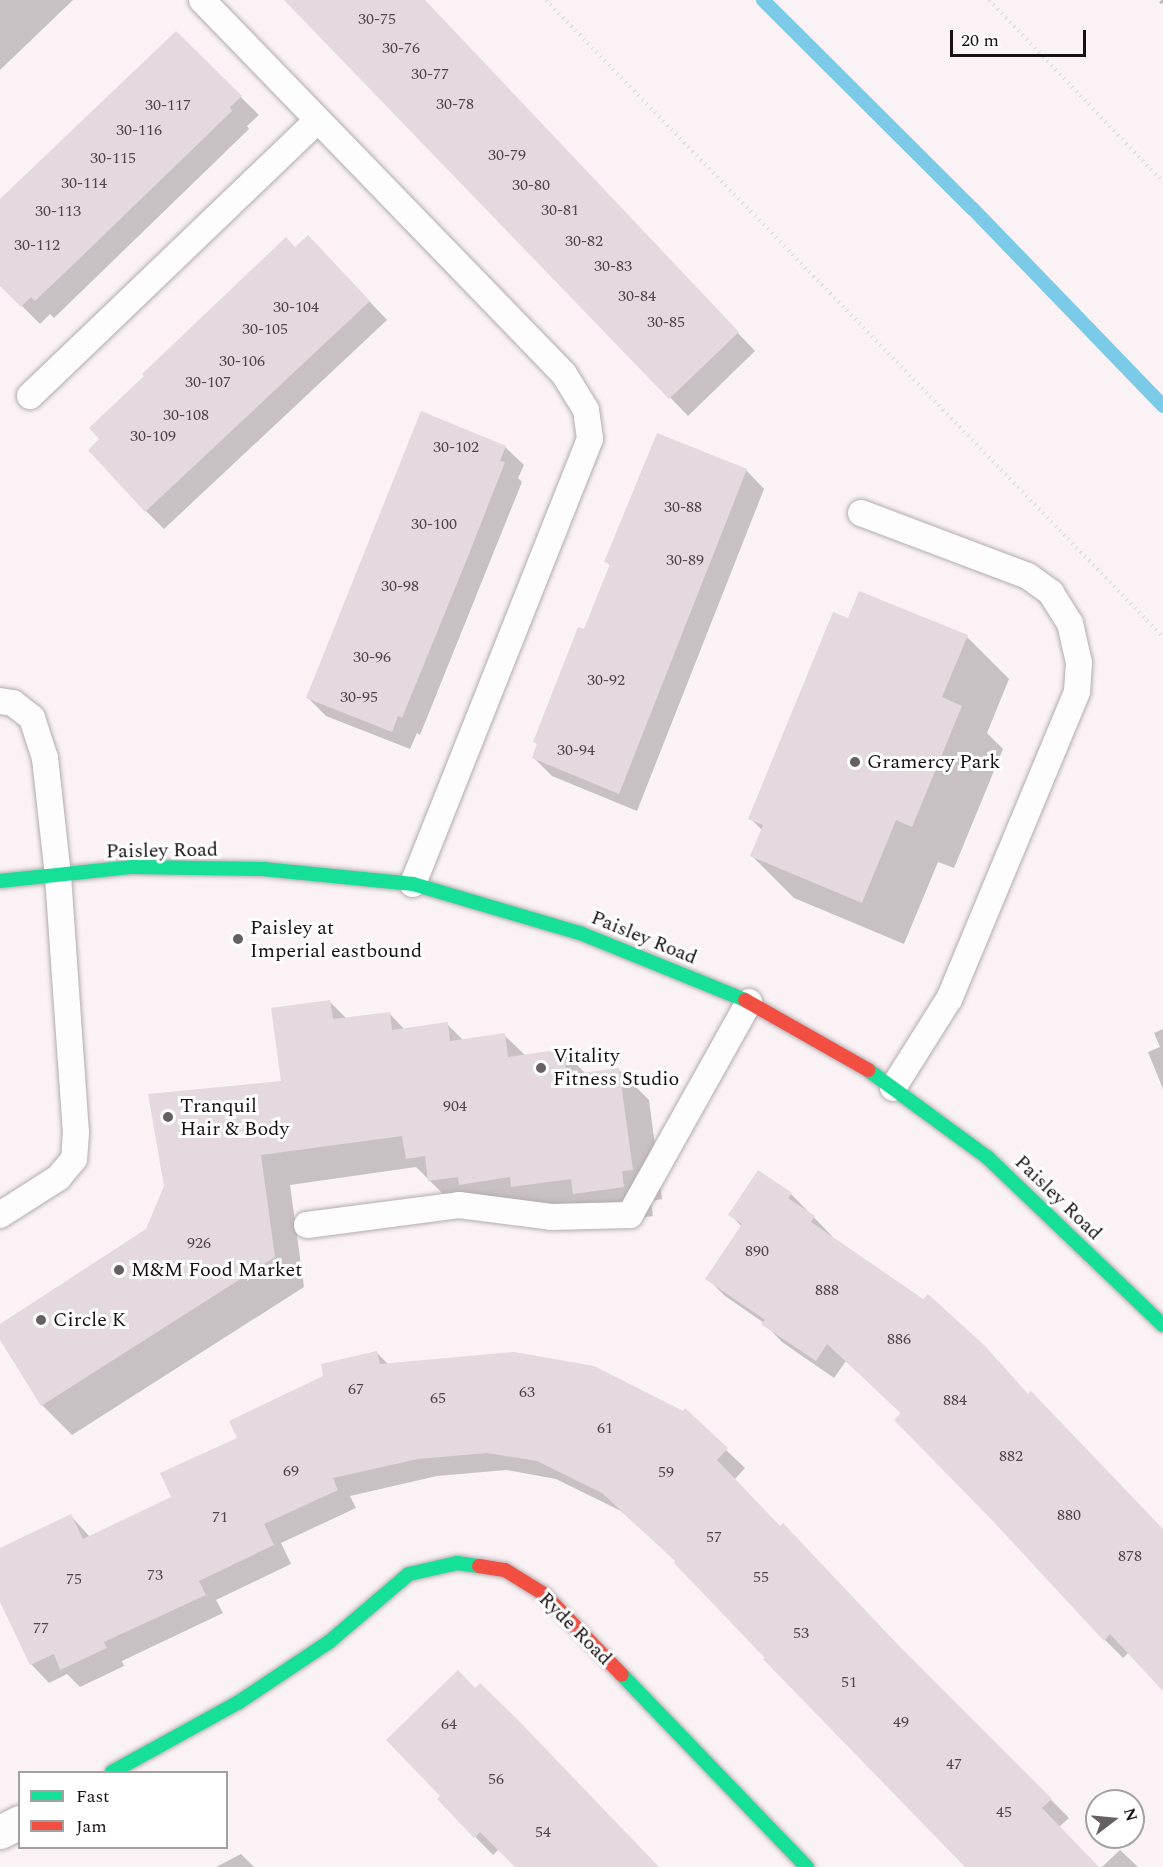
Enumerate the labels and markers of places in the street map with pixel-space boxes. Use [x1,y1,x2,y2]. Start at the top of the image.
place label: Gramercy Park [867,750,1001,774]
marker: Gramercy Park [848,755,862,769]
place label: Paisley at Imperial eastbound [250,916,422,963]
marker: Paisley at Imperial eastbound [231,932,245,946]
place label: Vitality Fitness Studio [553,1044,679,1091]
marker: Vitality Fitness Studio [534,1061,548,1075]
place label: Tranquil Hair & Body [180,1094,289,1141]
marker: Tranquil Hair & Body [161,1110,175,1124]
place label: M&M Food Market [131,1258,302,1282]
marker: M&M Food Market [112,1263,126,1277]
place label: Circle K [53,1308,126,1332]
marker: Circle K [34,1313,48,1327]

